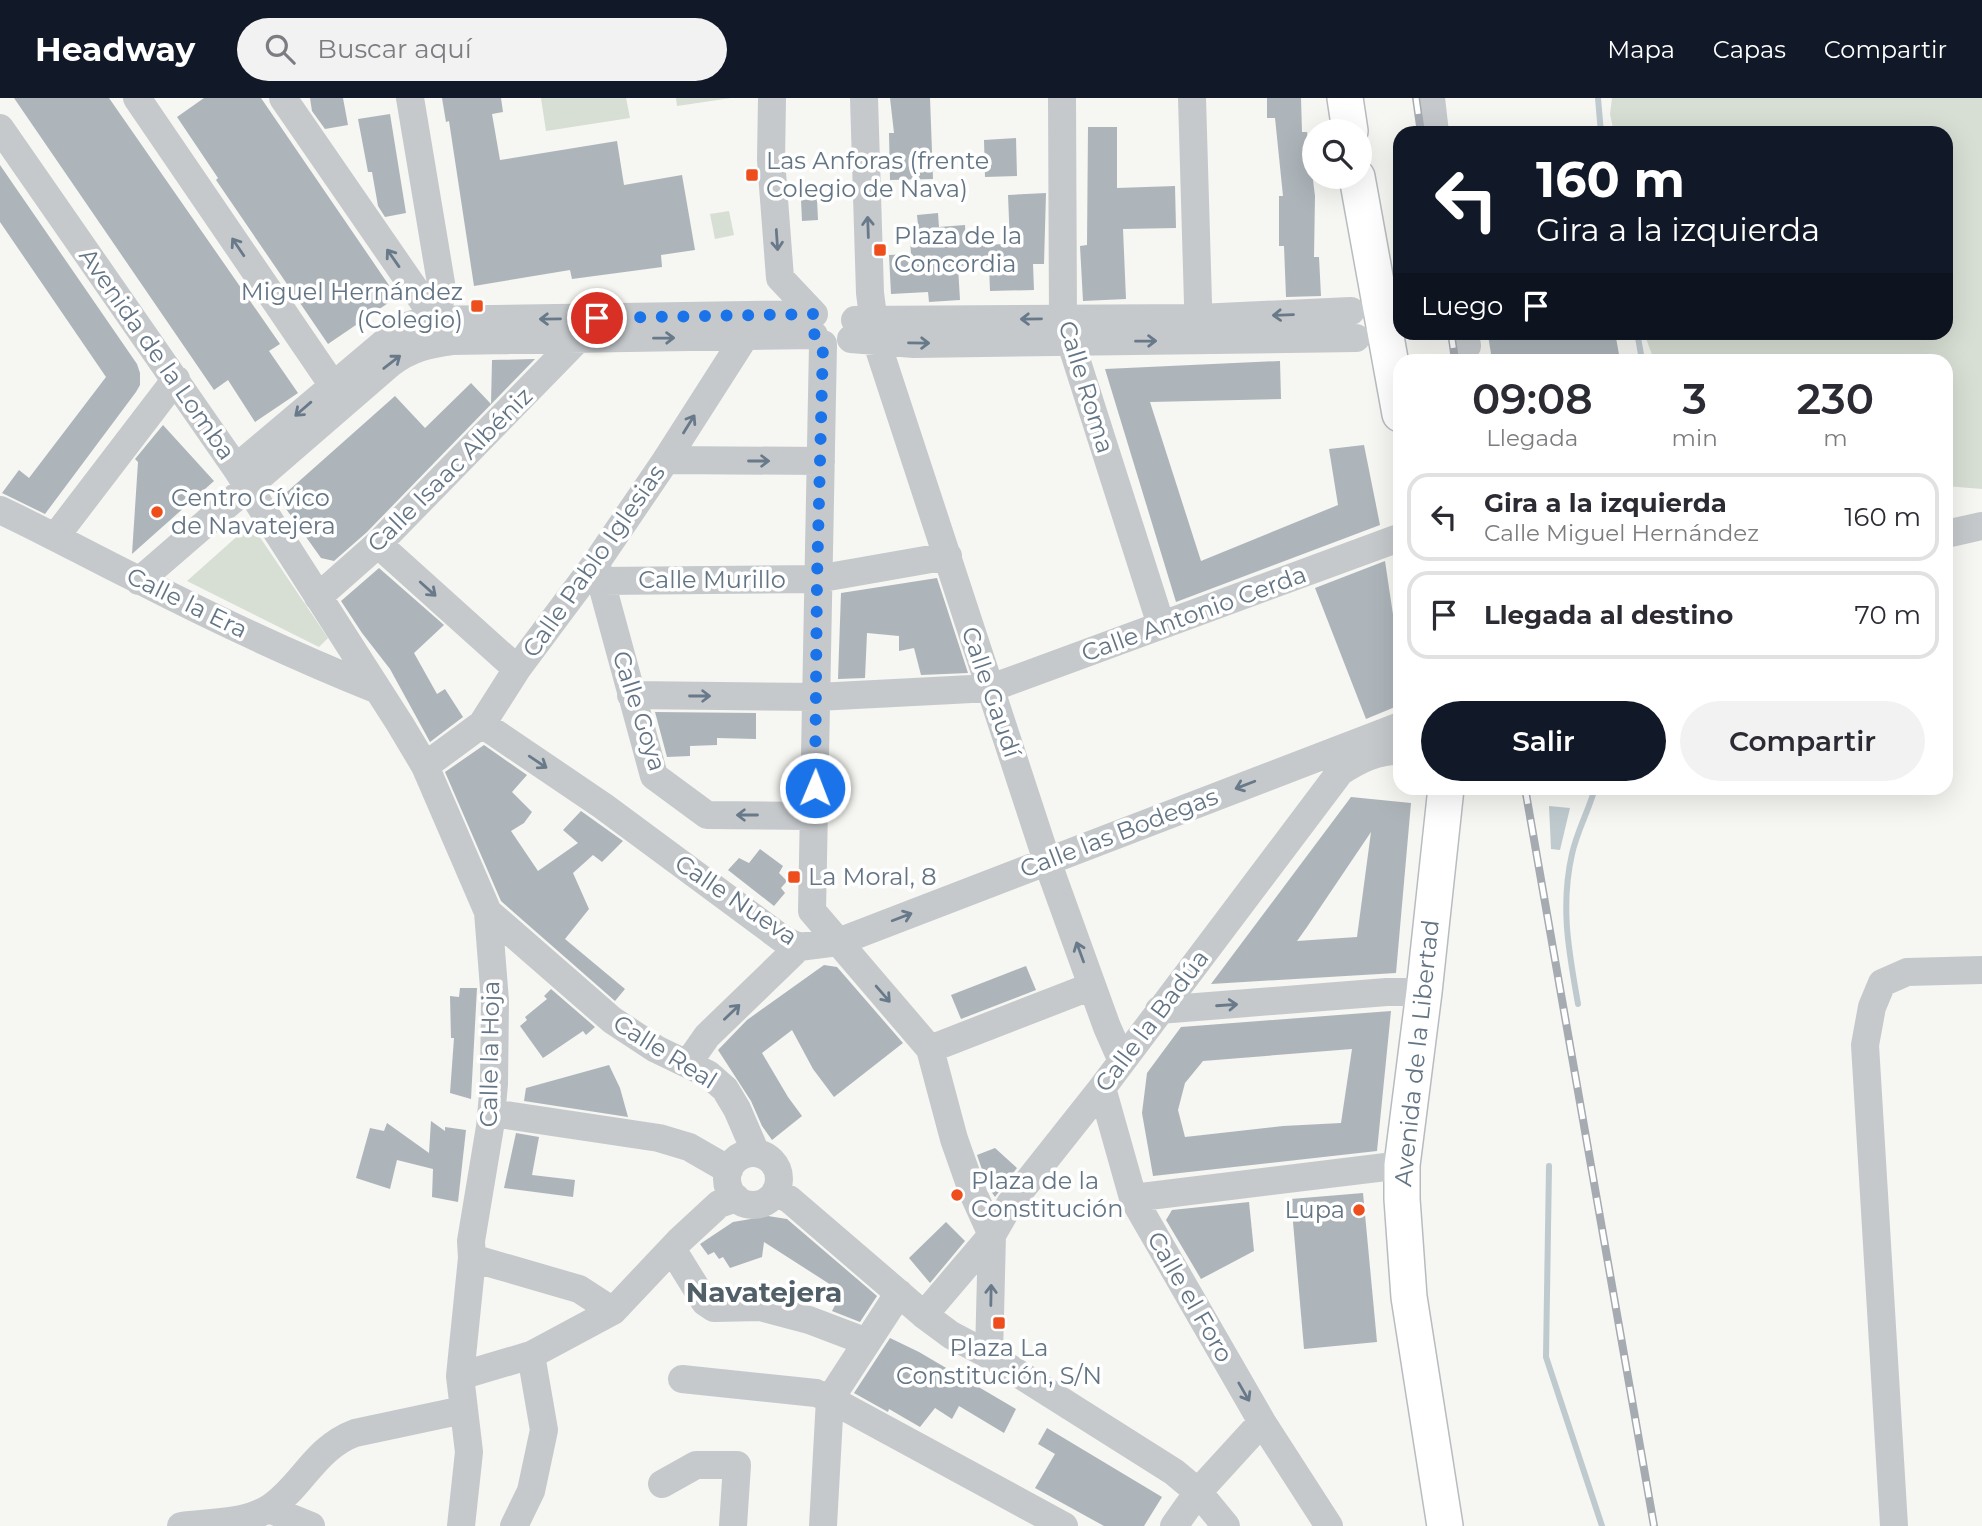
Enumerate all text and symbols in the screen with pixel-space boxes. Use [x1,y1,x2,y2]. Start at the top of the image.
search box [237,18,727,81]
text: Headway [35,29,195,69]
icon: search [261,30,299,68]
text: Buscar aquí [317,33,472,65]
text: Mapa [1607,35,1675,64]
text: Capas [1713,35,1786,64]
text: Compartir [1824,35,1947,64]
map controls [1302,119,1372,189]
button: search [1302,119,1372,189]
place label: Las Anforas (frente Colegio de Nava) [766,146,989,203]
text: 160 m [1536,150,1685,209]
icon: left [1421,154,1512,245]
marker: Las Anforas (frente Colegio de Nava) [744,167,760,183]
text: Gira a la izquierda [1536,210,1820,249]
one-way arrow [861,215,874,238]
place label: Plaza de la Concordia [894,221,1022,278]
one-way arrow [771,228,784,250]
one-way arrow [231,238,245,257]
street label: Avenida de la Lomba [73,242,242,465]
marker: Plaza de la Concordia [872,242,888,258]
one-way arrow [386,249,400,268]
place label: Miguel Hernández (Colegio) [241,277,463,334]
icon: arrive [1517,287,1555,325]
pin [567,288,627,348]
text: Luego [1421,290,1503,322]
marker: Miguel Hernández (Colegio) [469,298,485,314]
icon: arrive [578,299,616,337]
one-way arrow [1272,309,1295,322]
one-way arrow [538,312,561,326]
one-way arrow [1020,312,1043,326]
street label: Calle Roma [1053,317,1120,456]
one-way arrow [652,331,675,345]
one-way arrow [1134,335,1157,348]
one-way arrow [907,337,930,350]
one-way arrow [383,355,401,370]
text: 09:08 [1472,373,1593,425]
text: 3 [1682,373,1707,425]
text: 230 [1797,373,1874,425]
street label: Calle Isaac Albéniz [361,381,538,558]
one-way arrow [295,401,313,417]
one-way arrow [683,414,697,434]
text: Llegada [1486,424,1578,452]
text: min [1672,424,1718,452]
text: m [1823,424,1848,452]
one-way arrow [747,454,770,468]
street label: Calle Pablo Iglesias [516,459,671,663]
place label: Centro Cívico de Navatejera [171,483,336,540]
text: Gira a la izquierda [1484,487,1727,519]
icon: left [1425,498,1463,536]
text: 160 m [1844,501,1921,533]
marker: Centro Cívico de Navatejera [149,504,165,520]
text: Calle Miguel Hernández [1484,519,1759,547]
street label: Calle Antonio Cerda [1077,559,1310,668]
street label: Calle la Era [122,561,252,644]
street label: Calle Murillo [638,565,786,594]
one-way arrow [419,581,437,597]
icon: arrive [1425,596,1463,634]
text: Llegada al destino [1484,599,1733,631]
text: 70 m [1855,599,1921,631]
street label: Calle Gaudí [956,623,1028,762]
street label: Calle Goya [606,647,673,775]
one-way arrow [688,689,711,703]
button: Salir [1421,701,1666,781]
button: Compartir [1680,701,1925,781]
position arrow [778,751,852,825]
one-way arrow [528,755,548,769]
one-way arrow [1234,780,1256,793]
street label: Calle las Bodegas [1016,781,1222,884]
one-way arrow [735,808,758,822]
street label: Calle Nueva [670,848,803,951]
place label: La Moral, 8 [808,862,937,891]
marker: La Moral, 8 [786,869,802,885]
one-way arrow [890,910,912,923]
street label: Avenida de la Libertad [1388,918,1445,1188]
one-way arrow [1073,942,1085,964]
street label: Calle la Badúa [1089,944,1214,1097]
street label: Calle la Hoja [474,980,505,1128]
one-way arrow [875,985,891,1003]
one-way arrow [1215,998,1238,1011]
one-way arrow [723,1003,740,1020]
street label: Calle Real [608,1008,722,1095]
place label: Plaza de la Constitución [971,1166,1123,1223]
marker: Plaza de la Constitución [949,1187,965,1203]
place label: Lupa [1285,1195,1345,1224]
marker: Lupa [1351,1202,1367,1218]
street label: Calle el Foro [1141,1226,1240,1367]
district label: Navatejera [686,1275,842,1309]
one-way arrow [984,1283,997,1306]
marker: Plaza La Constitución, S/N [991,1315,1007,1331]
place label: Plaza La Constitución, S/N [896,1333,1102,1390]
one-way arrow [1238,1381,1252,1401]

